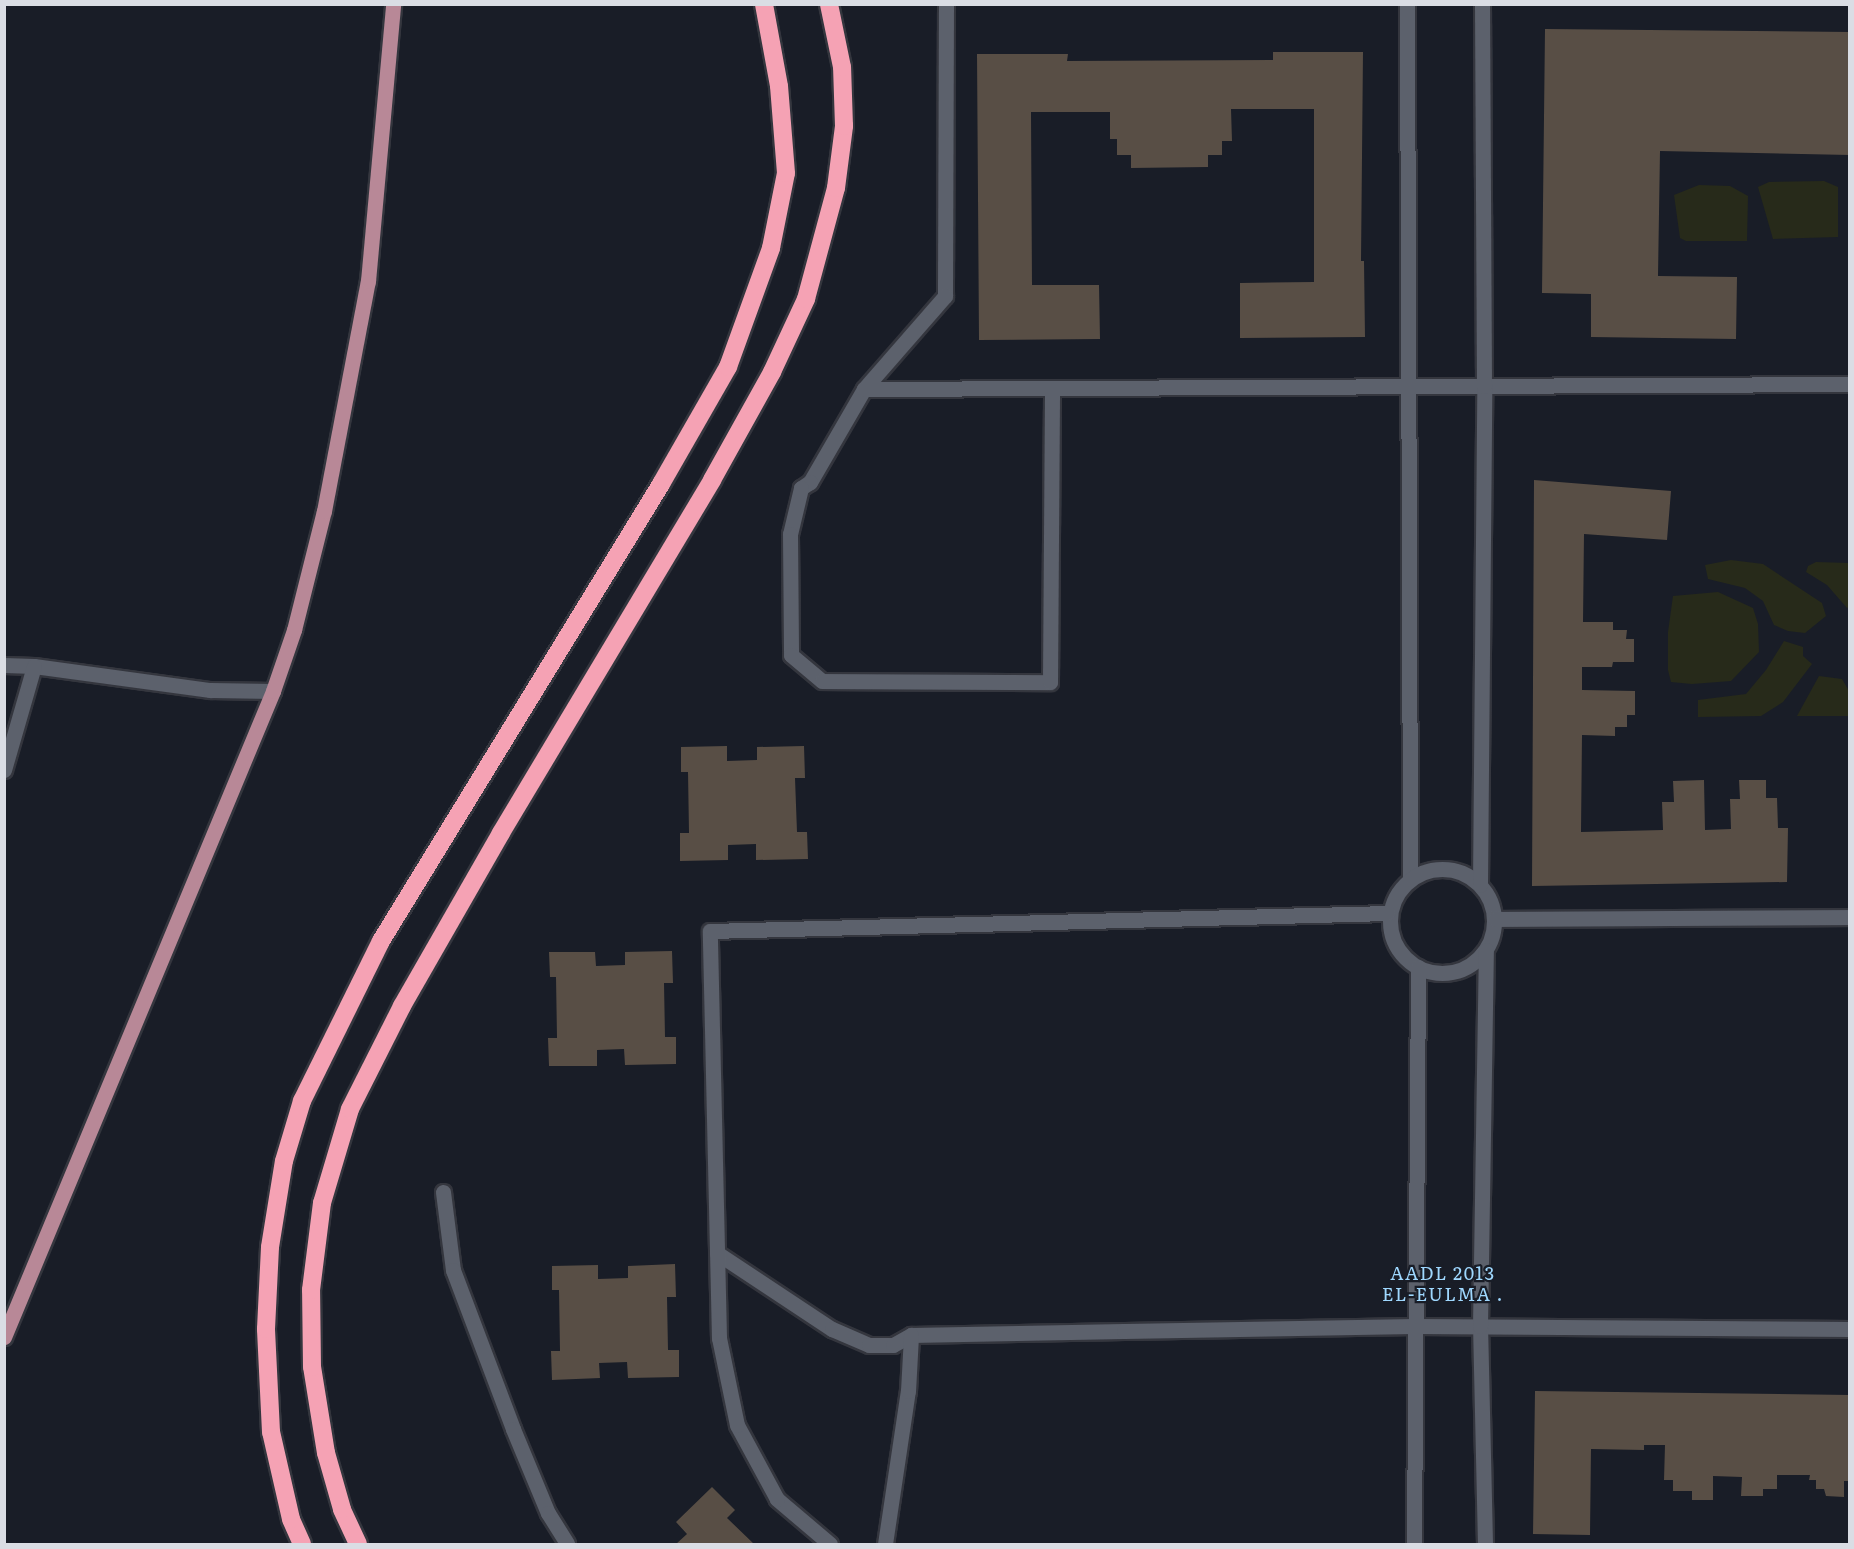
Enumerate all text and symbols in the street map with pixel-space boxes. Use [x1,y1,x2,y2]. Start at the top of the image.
district label: AADL 2013 EL-EULMA . [1382,1263,1504,1306]

